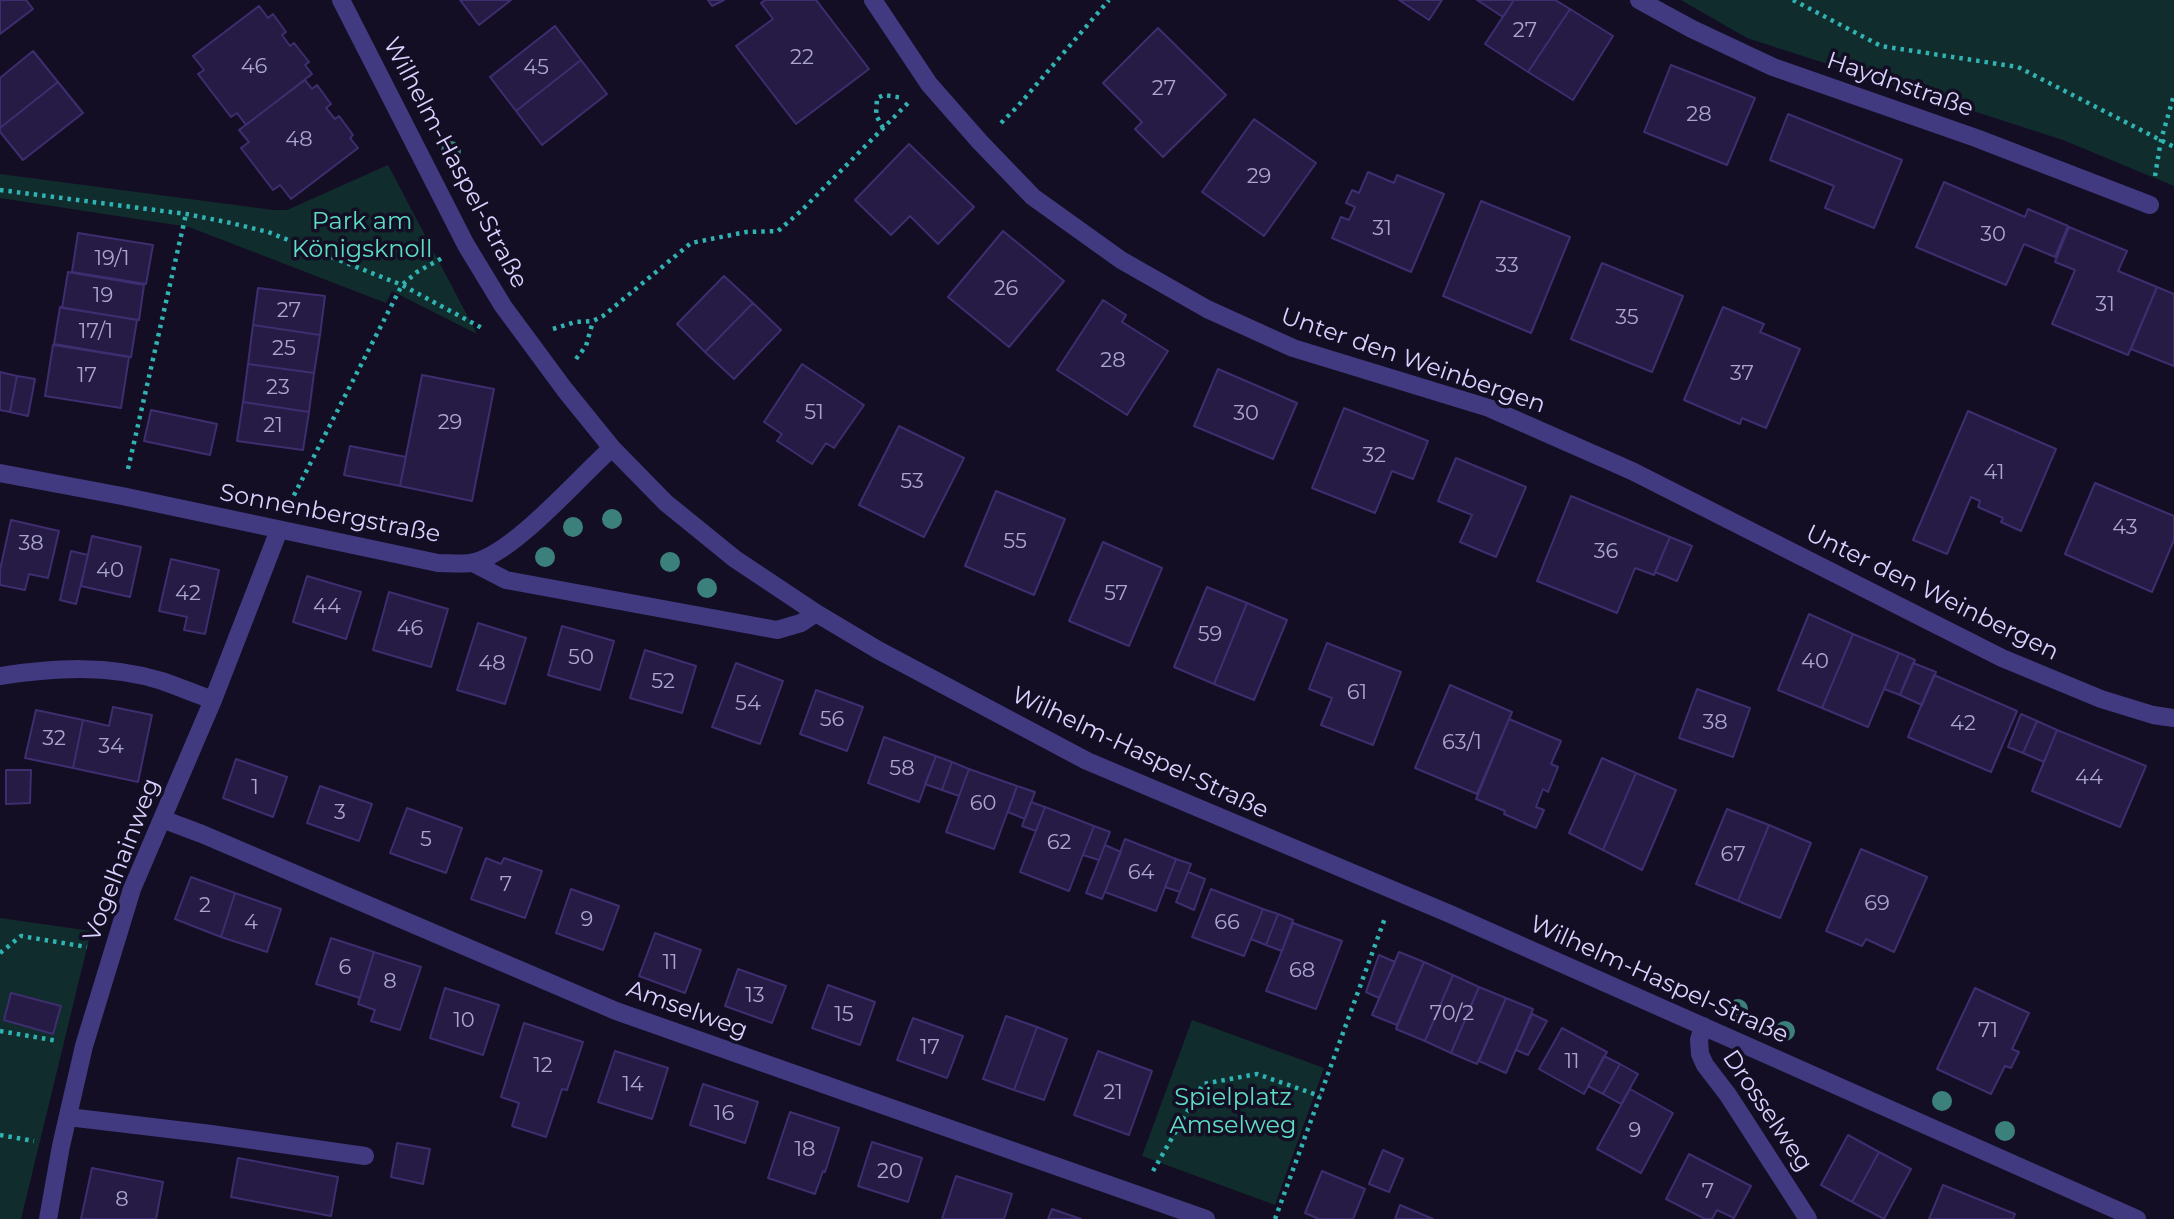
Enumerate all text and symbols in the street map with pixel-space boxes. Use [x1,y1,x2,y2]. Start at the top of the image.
house number: 27 [1513,18,1537,44]
street label: Wilhelm-Haspel-Straße [377,33,533,293]
house number: 22 [790,45,814,71]
street label: Haydnstraße [1823,46,1977,124]
house number: 46 [241,54,267,80]
house number: 45 [523,55,549,81]
house number: 27 [1152,76,1176,102]
house number: 28 [1686,102,1712,128]
house number: 48 [285,127,313,153]
house number: 29 [1247,164,1271,190]
park label: Park am Königsknoll [292,208,432,264]
house number: 31 [1372,216,1392,242]
house number: 30 [1980,222,2006,248]
house number: 19/1 [94,246,130,272]
house number: 33 [1495,253,1519,279]
house number: 26 [994,276,1018,302]
house number: 19 [93,283,113,309]
house number: 31 [2095,292,2115,318]
house number: 27 [277,298,301,324]
street label: Unter den Weinbergen [1277,302,1549,420]
house number: 35 [1615,305,1639,331]
house number: 17/1 [79,319,113,345]
house number: 25 [272,336,296,362]
house number: 28 [1100,348,1126,374]
house number: 37 [1730,361,1754,387]
house number: 17 [77,363,97,389]
house number: 23 [266,375,290,401]
house number: 51 [804,400,824,426]
house number: 30 [1233,401,1259,427]
house number: 29 [438,410,462,436]
house number: 21 [263,413,283,439]
house number: 32 [1362,443,1386,469]
house number: 41 [1984,460,2004,486]
house number: 53 [900,469,924,495]
street label: Sonnenbergstraße [217,478,443,550]
house number: 43 [2112,515,2138,541]
street label: Unter den Weinbergen [1801,519,2063,667]
house number: 55 [1003,529,1027,555]
house number: 38 [18,531,44,557]
house number: 36 [1594,539,1618,565]
house number: 40 [96,558,124,584]
house number: 42 [175,581,201,607]
house number: 57 [1104,581,1128,607]
house number: 44 [313,594,341,620]
house number: 46 [397,616,423,642]
house number: 59 [1198,622,1222,648]
house number: 50 [568,645,594,671]
house number: 40 [1801,649,1829,675]
house number: 48 [478,651,506,677]
house number: 52 [651,669,675,695]
house number: 61 [1347,680,1367,706]
street label: Wilhelm-Haspel-Straße [1007,681,1273,825]
house number: 54 [735,691,761,717]
house number: 56 [820,707,844,733]
house number: 38 [1702,710,1728,736]
house number: 42 [1950,711,1976,737]
house number: 32 [42,726,66,752]
house number: 63/1 [1442,730,1482,756]
house number: 34 [98,734,124,760]
house number: 58 [889,756,915,782]
house number: 44 [2075,765,2103,791]
street label: Vogelhainweg [78,774,166,946]
house number: 1 [251,775,259,801]
house number: 60 [970,791,996,817]
house number: 3 [334,800,346,826]
house number: 5 [420,827,432,853]
house number: 62 [1047,830,1071,856]
house number: 67 [1721,842,1745,868]
house number: 64 [1128,860,1154,886]
house number: 7 [500,872,512,898]
house number: 69 [1864,891,1890,917]
house number: 2 [199,893,211,919]
house number: 9 [581,907,593,933]
house number: 4 [244,910,258,936]
house number: 66 [1214,910,1240,936]
street label: Wilhelm-Haspel-Straße [1525,910,1793,1050]
house number: 11 [662,950,678,976]
house number: 6 [339,955,351,981]
house number: 68 [1289,958,1315,984]
house number: 8 [383,969,397,995]
street label: Amselweg [622,975,752,1045]
house number: 13 [745,983,765,1009]
house number: 70/2 [1430,1001,1474,1027]
house number: 15 [834,1002,854,1028]
house number: 10 [453,1008,475,1034]
house number: 71 [1978,1018,1998,1044]
house number: 17 [920,1035,940,1061]
street label: Drosselweg [1716,1045,1818,1177]
house number: 11 [1564,1049,1580,1075]
house number: 12 [533,1053,553,1079]
house number: 14 [622,1072,644,1098]
house number: 21 [1103,1080,1123,1106]
park label: Spielplatz Amselweg [1169,1084,1297,1140]
house number: 16 [714,1101,734,1127]
house number: 9 [1629,1118,1641,1144]
house number: 18 [795,1137,815,1163]
house number: 20 [877,1159,903,1185]
house number: 7 [1702,1179,1714,1205]
house number: 8 [115,1187,129,1213]

